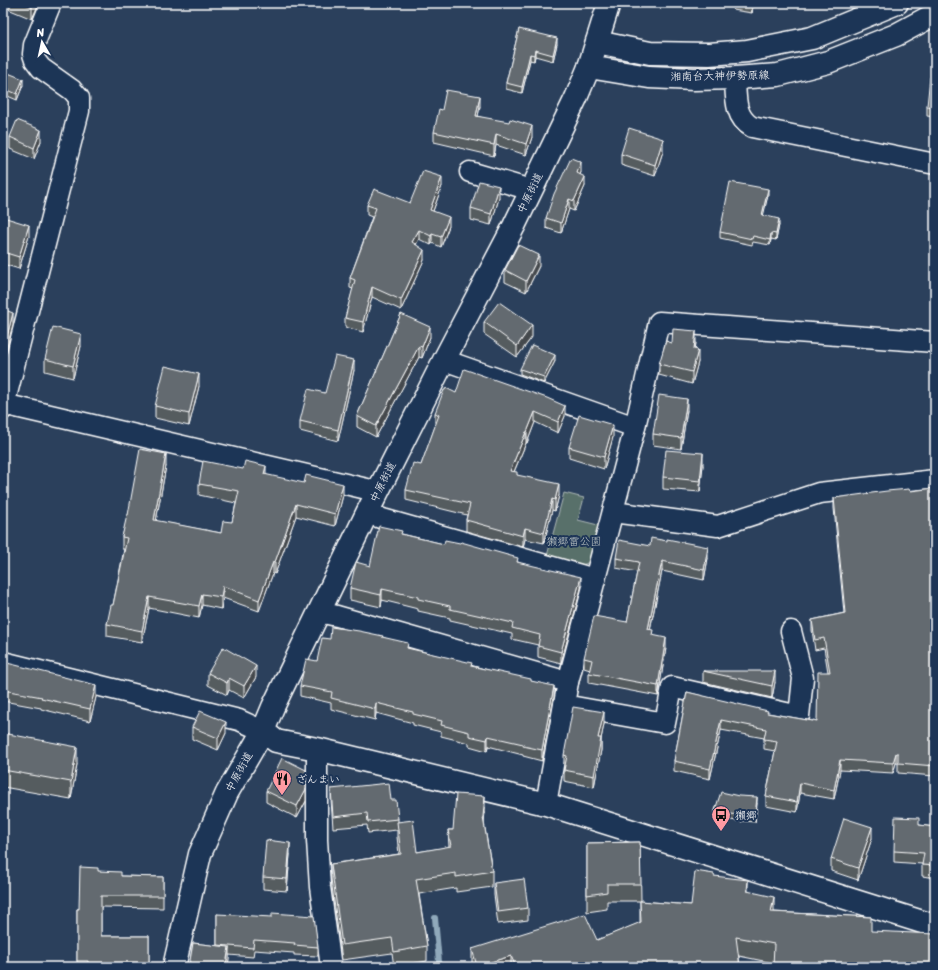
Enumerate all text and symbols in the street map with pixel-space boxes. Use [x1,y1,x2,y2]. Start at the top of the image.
north arrow [22,22,62,62]
text: N [34,23,46,43]
street label: 湘南台大神伊勢原線 [670,66,770,86]
street label: 中原街道 [512,169,548,217]
street label: 中原街道 [365,458,401,506]
park label: 獺郷雷公園 [547,532,602,551]
street label: 中原街道 [220,748,258,796]
restaurant icon: ざんまい [271,768,293,796]
place label: ざんまい [296,770,340,789]
bus stop icon: 獺郷 [710,804,732,832]
place label: 獺郷 [735,806,757,825]

